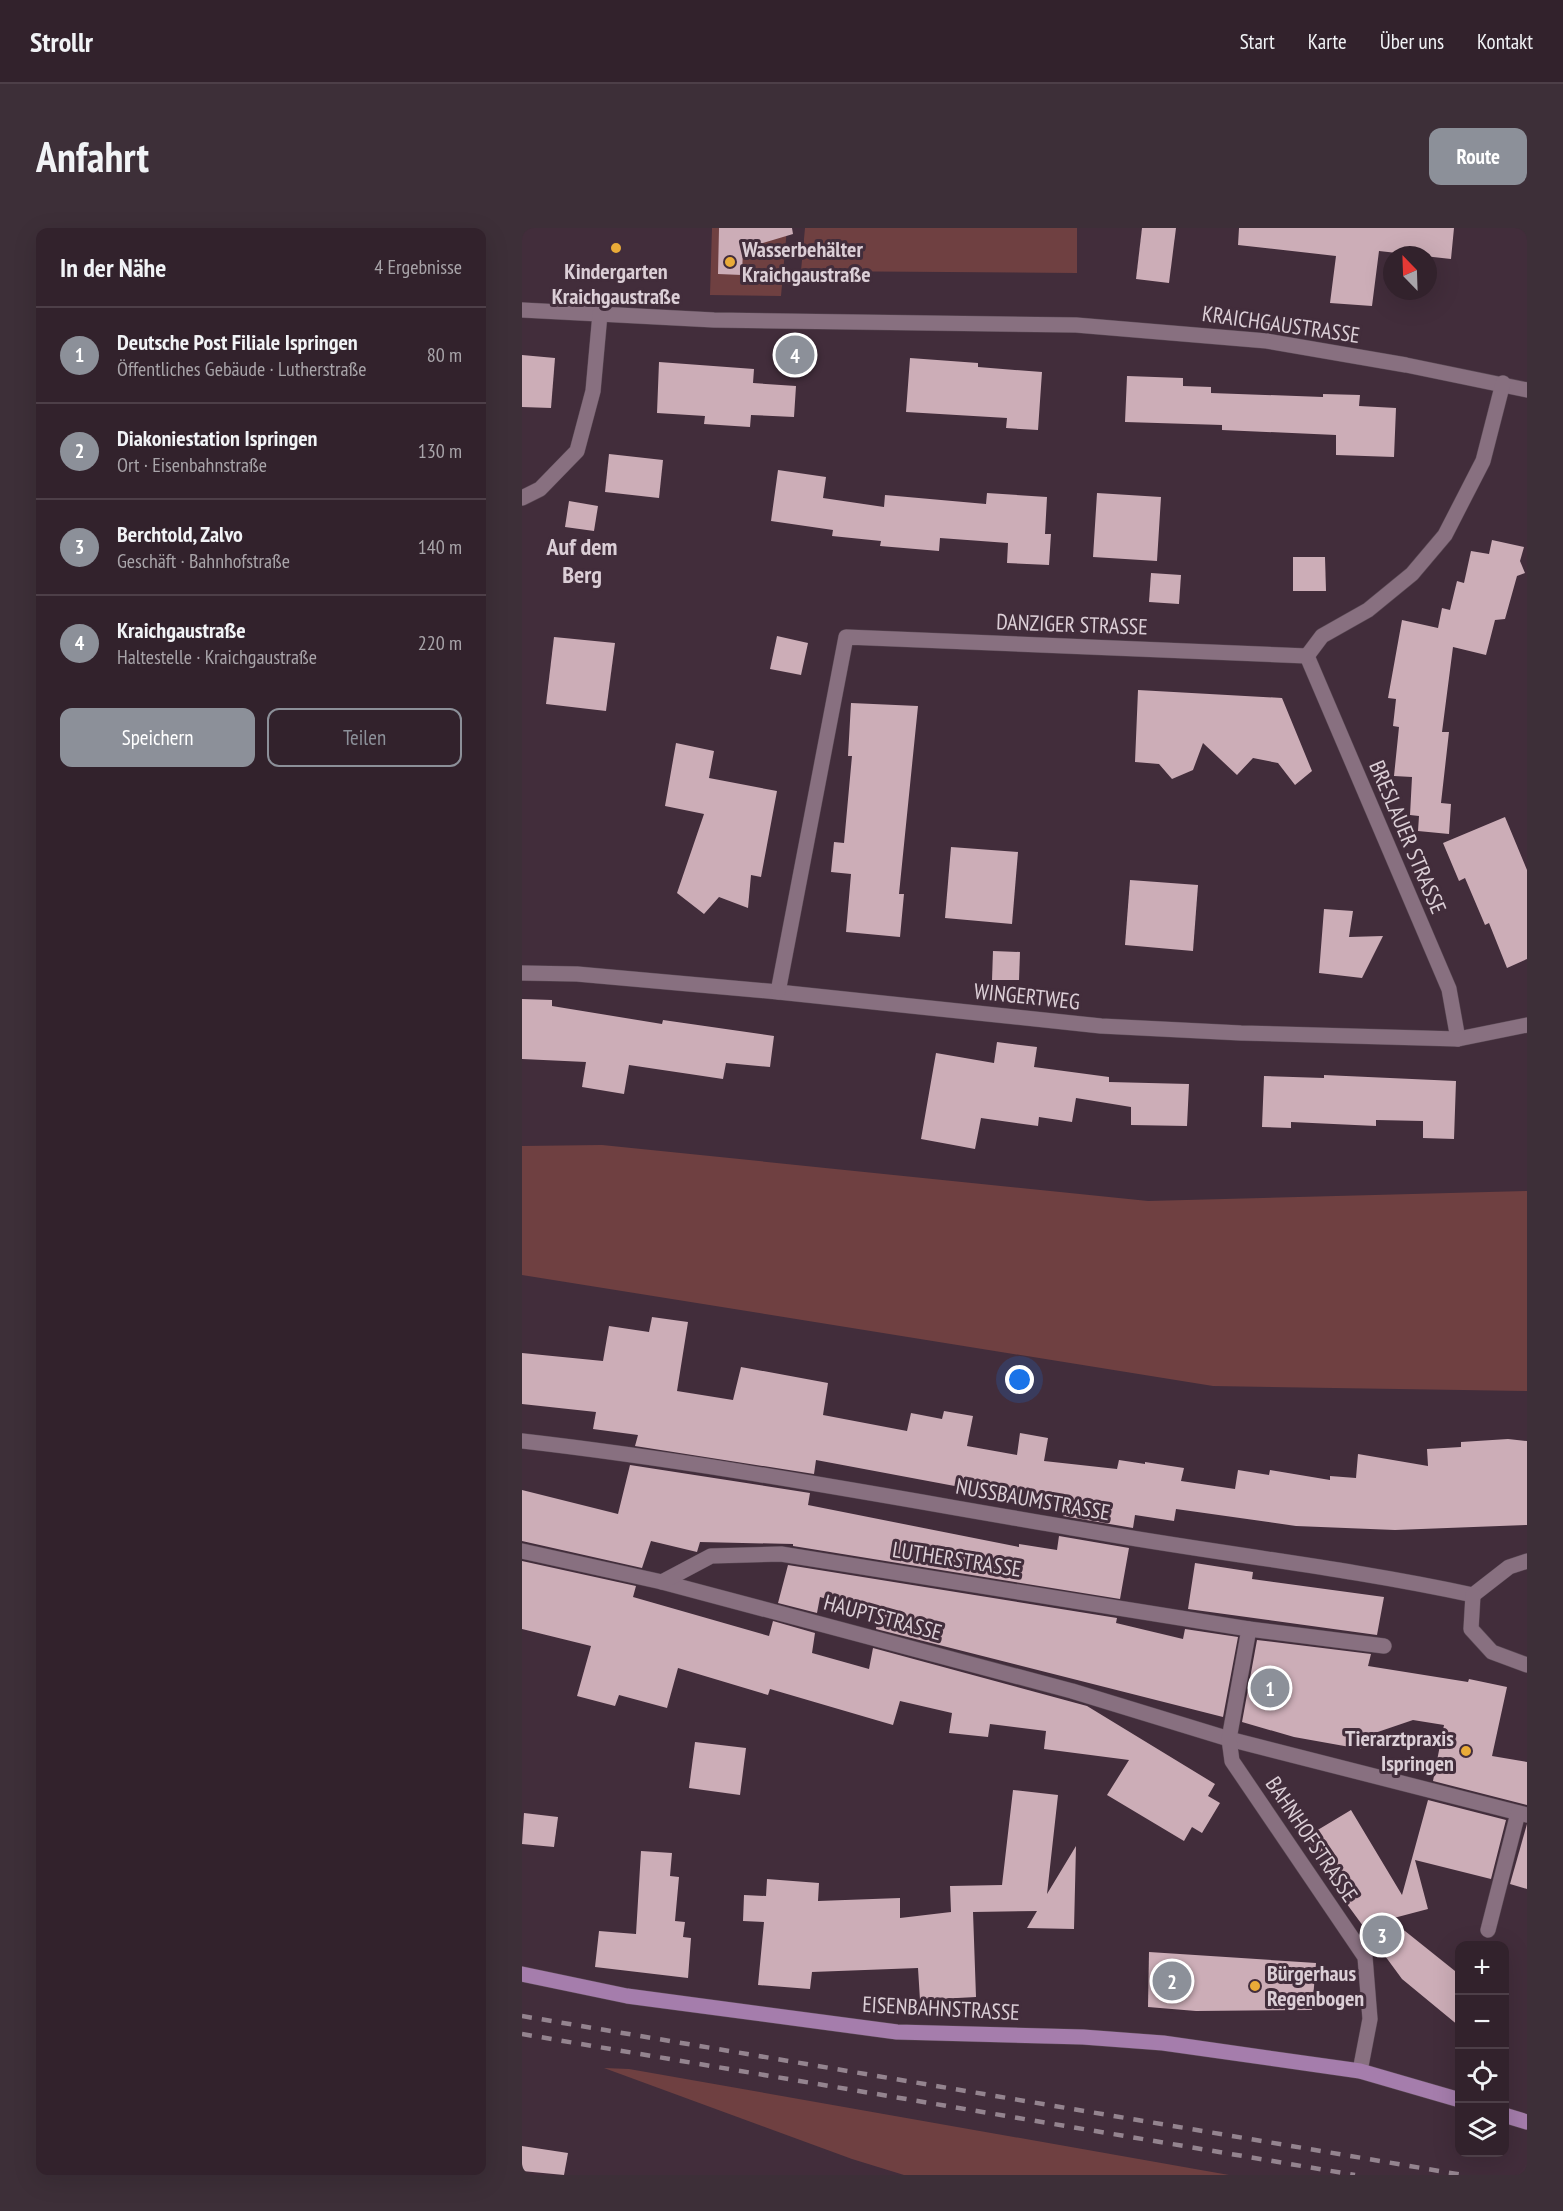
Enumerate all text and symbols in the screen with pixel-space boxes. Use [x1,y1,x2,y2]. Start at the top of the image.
text: Strollr [30,23,93,60]
text: Start [1240,28,1275,55]
text: Karte [1308,28,1347,55]
text: Über uns [1380,28,1444,55]
text: Kontakt [1477,28,1533,55]
button: Route [1429,128,1527,185]
text: Anfahrt [36,129,149,184]
place label: Wasserbehälter Kraichgaustraße [741,235,871,288]
marker: Kindergarten Kraichgaustraße [609,241,623,255]
north arrow [1383,246,1437,300]
text: In der Nähe [60,251,166,284]
text: 4 Ergebnisse [374,254,462,280]
marker: Wasserbehälter Kraichgaustraße [723,255,737,269]
place label: Kindergarten Kraichgaustraße [552,257,680,310]
street label: KRAICHGAUSTRASSE [1200,299,1362,349]
text: Deutsche Post Filiale Ispringen [117,328,358,356]
pin: 4 [776,332,814,378]
text: 1 [75,342,84,368]
text: 80 m [427,342,462,368]
text: Öffentliches Gebäude · Lutherstraße [117,356,366,382]
text: Diakoniestation Ispringen [117,424,318,452]
text: 2 [75,438,84,464]
text: 130 m [418,438,462,464]
text: Ort · Eisenbahnstraße [117,452,267,478]
text: Berchtold, Zalvo [117,520,243,548]
district label: Auf dem Berg [546,531,617,590]
text: 3 [75,534,84,560]
text: 140 m [418,534,462,560]
text: Geschäft · Bahnhofstraße [117,548,290,574]
street label: DANZIGER STRASSE [996,607,1148,641]
text: Kraichgaustraße [117,616,246,644]
text: 4 [75,630,84,656]
text: 220 m [418,630,462,656]
text: Haltestelle · Kraichgaustraße [117,644,317,670]
button: Speichern [60,708,255,767]
button: Teilen [267,708,462,767]
street label: BRESLAUER STRASSE [1363,756,1453,918]
street label: WINGERTWEG [973,977,1081,1015]
your location [1005,1365,1034,1394]
street label: NUSSBAUMSTRASSE [954,1472,1112,1526]
street label: LUTHERSTRASSE [891,1535,1023,1583]
street label: HAUPTSTRASSE [821,1588,945,1646]
pin: 1 [1250,1666,1290,1710]
place label: Tierarztpraxis Ispringen [1345,1724,1454,1777]
marker: Tierarztpraxis Ispringen [1459,1744,1473,1758]
street label: BAHNHOFSTRASSE [1260,1771,1364,1907]
pin: 3 [1362,1912,1402,1958]
map controls [1455,1941,1509,2157]
button: + [1455,1941,1509,1995]
pin: 2 [1152,1958,1192,2004]
place label: Bürgerhaus Regenbogen [1267,1959,1364,2012]
marker: Bürgerhaus Regenbogen [1248,1979,1262,1993]
street label: EISENBAHNSTRASSE [862,1990,1020,2026]
button: − [1455,1995,1509,2049]
button: locate [1455,2049,1509,2103]
button: layers [1455,2103,1509,2157]

